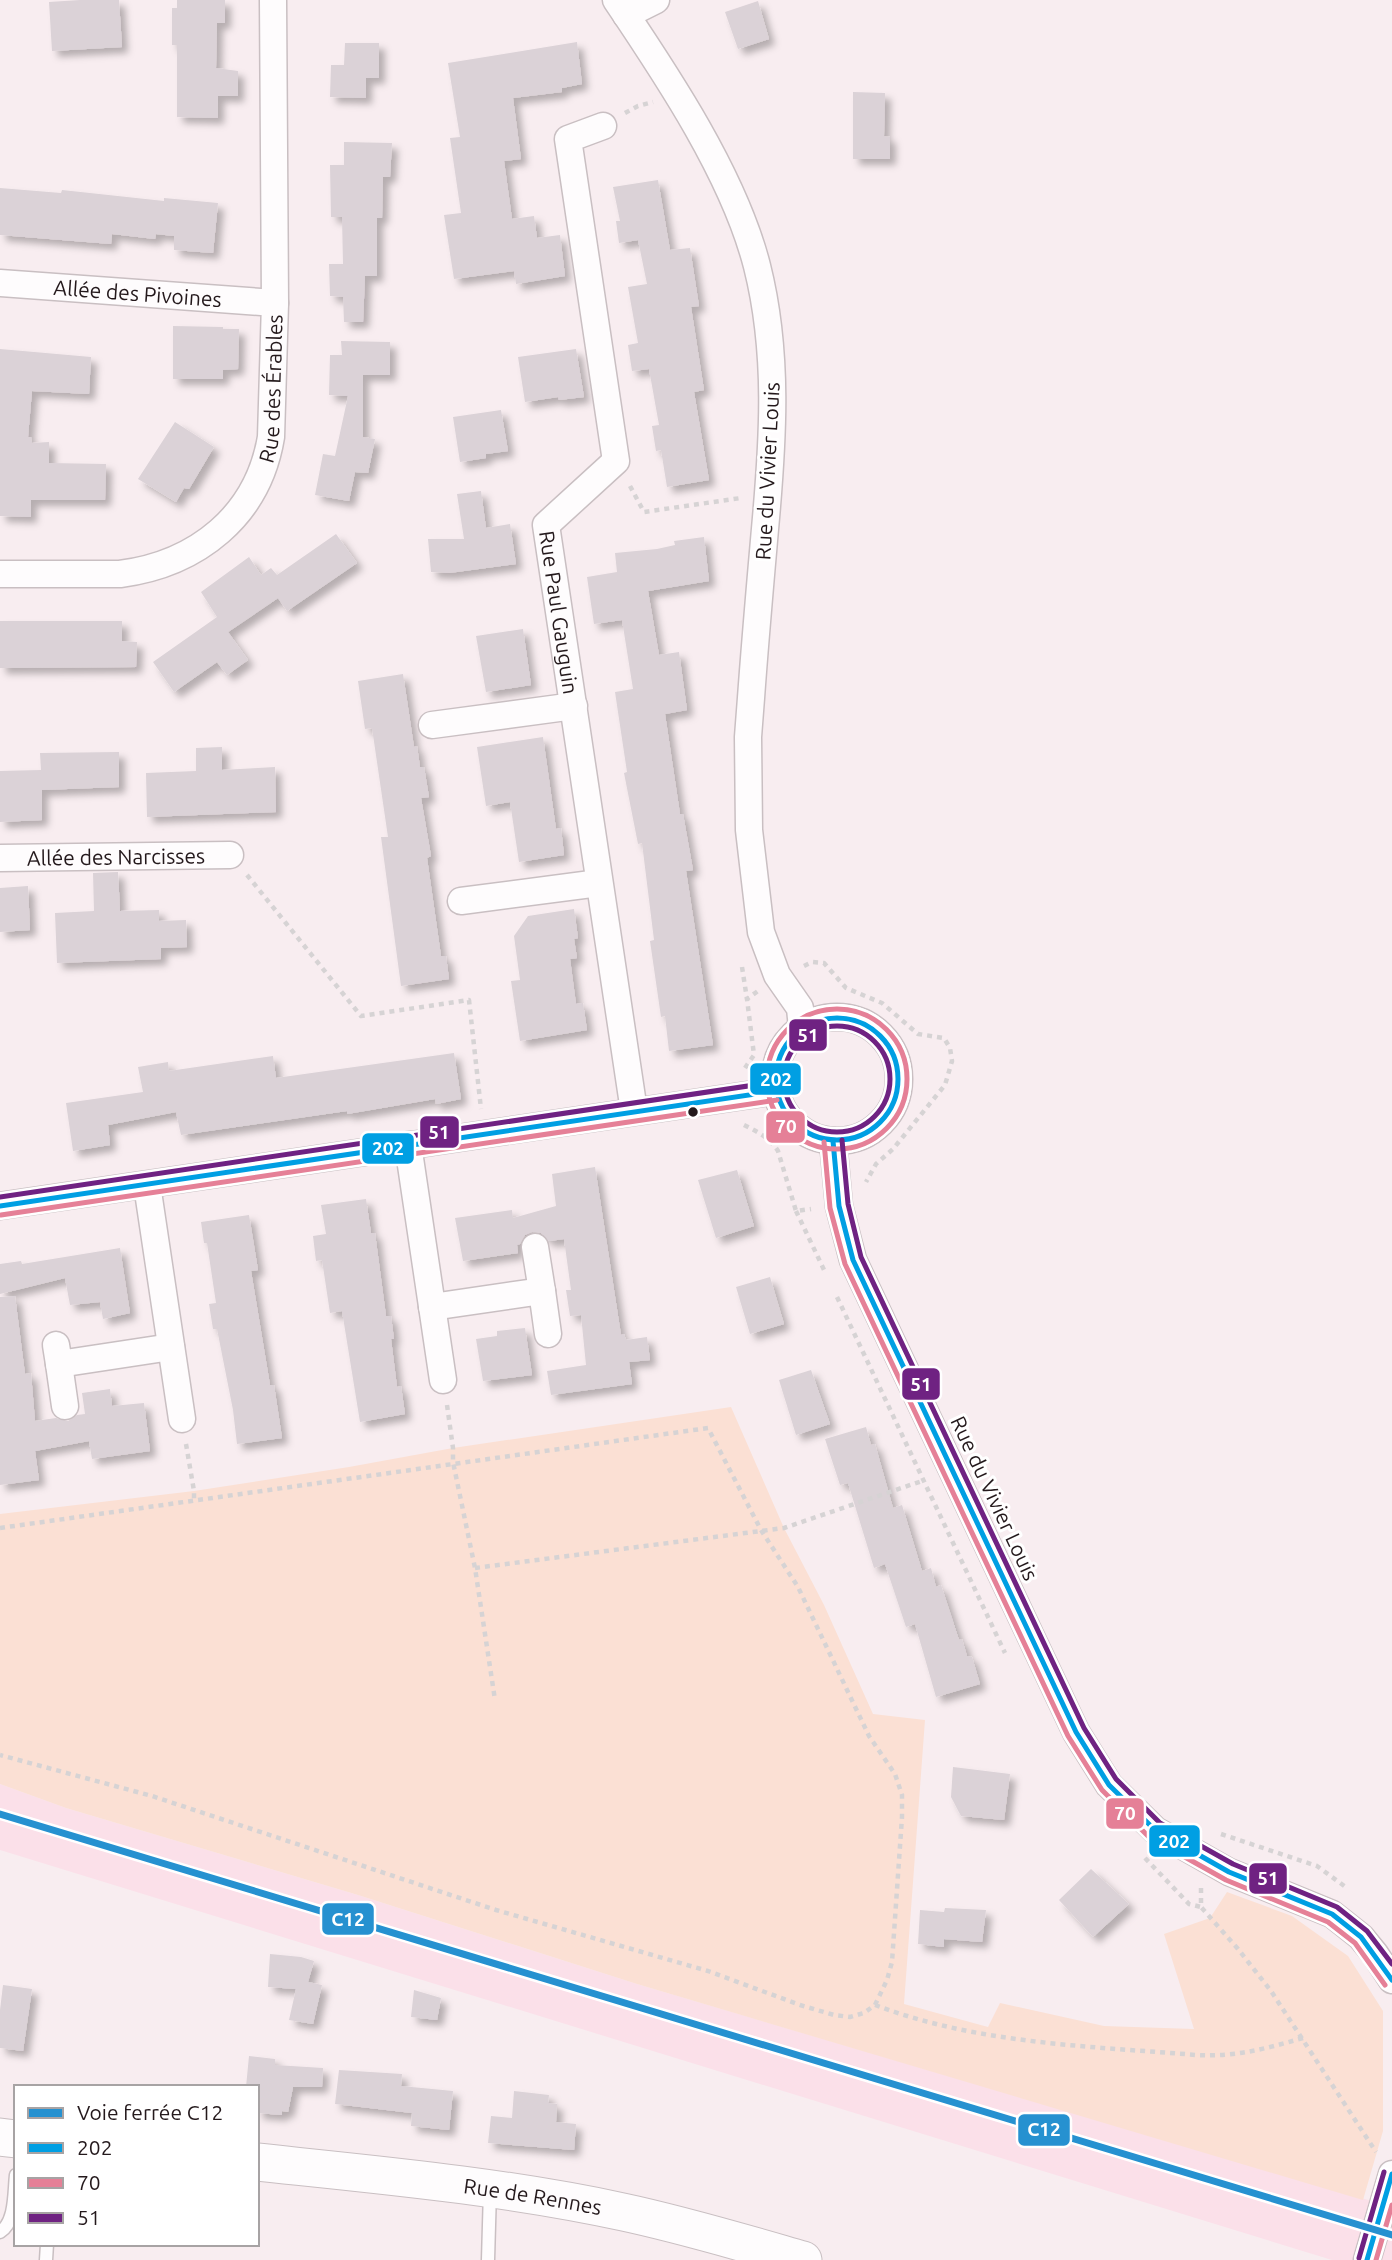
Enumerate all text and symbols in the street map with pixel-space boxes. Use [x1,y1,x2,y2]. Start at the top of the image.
street label: Allée des Pivoines [53,275,223,311]
street label: Rue des Érables [254,314,287,465]
street label: Rue du Vivier Louis [750,381,784,561]
street label: Rue Paul Gauguin [535,529,583,696]
street label: Allée des Narcisses [27,843,205,870]
line badge: 51 [788,1018,828,1052]
text: 51 [797,1024,819,1046]
line badge: 202 [749,1062,802,1096]
text: 202 [760,1068,792,1090]
unlabelled marker [686,1105,700,1119]
line badge: 70 [765,1110,806,1144]
line badge: 51 [419,1115,460,1149]
text: 70 [775,1115,797,1137]
text: 51 [428,1121,450,1143]
line badge: 202 [361,1132,415,1165]
text: 202 [372,1137,404,1159]
line badge: 51 [901,1367,941,1401]
text: 51 [910,1373,932,1395]
street label: Rue du Vivier Louis [946,1412,1044,1584]
line badge: 70 [1105,1797,1145,1830]
text: 70 [1114,1802,1136,1824]
line badge: 202 [1148,1824,1201,1858]
text: 202 [1158,1830,1190,1852]
line badge: 51 [1248,1862,1288,1895]
text: 51 [1257,1867,1279,1889]
line badge: C12 [321,1902,375,1936]
text: C12 [331,1908,365,1930]
legend [14,2085,259,2246]
text: Voie ferrée C12 [77,2100,223,2124]
line badge: C12 [1017,2113,1071,2147]
text: C12 [1027,2118,1061,2140]
text: 202 [77,2135,113,2159]
text: 70 [77,2170,101,2194]
street label: Rue de Rennes [462,2173,604,2219]
text: 51 [77,2205,101,2229]

